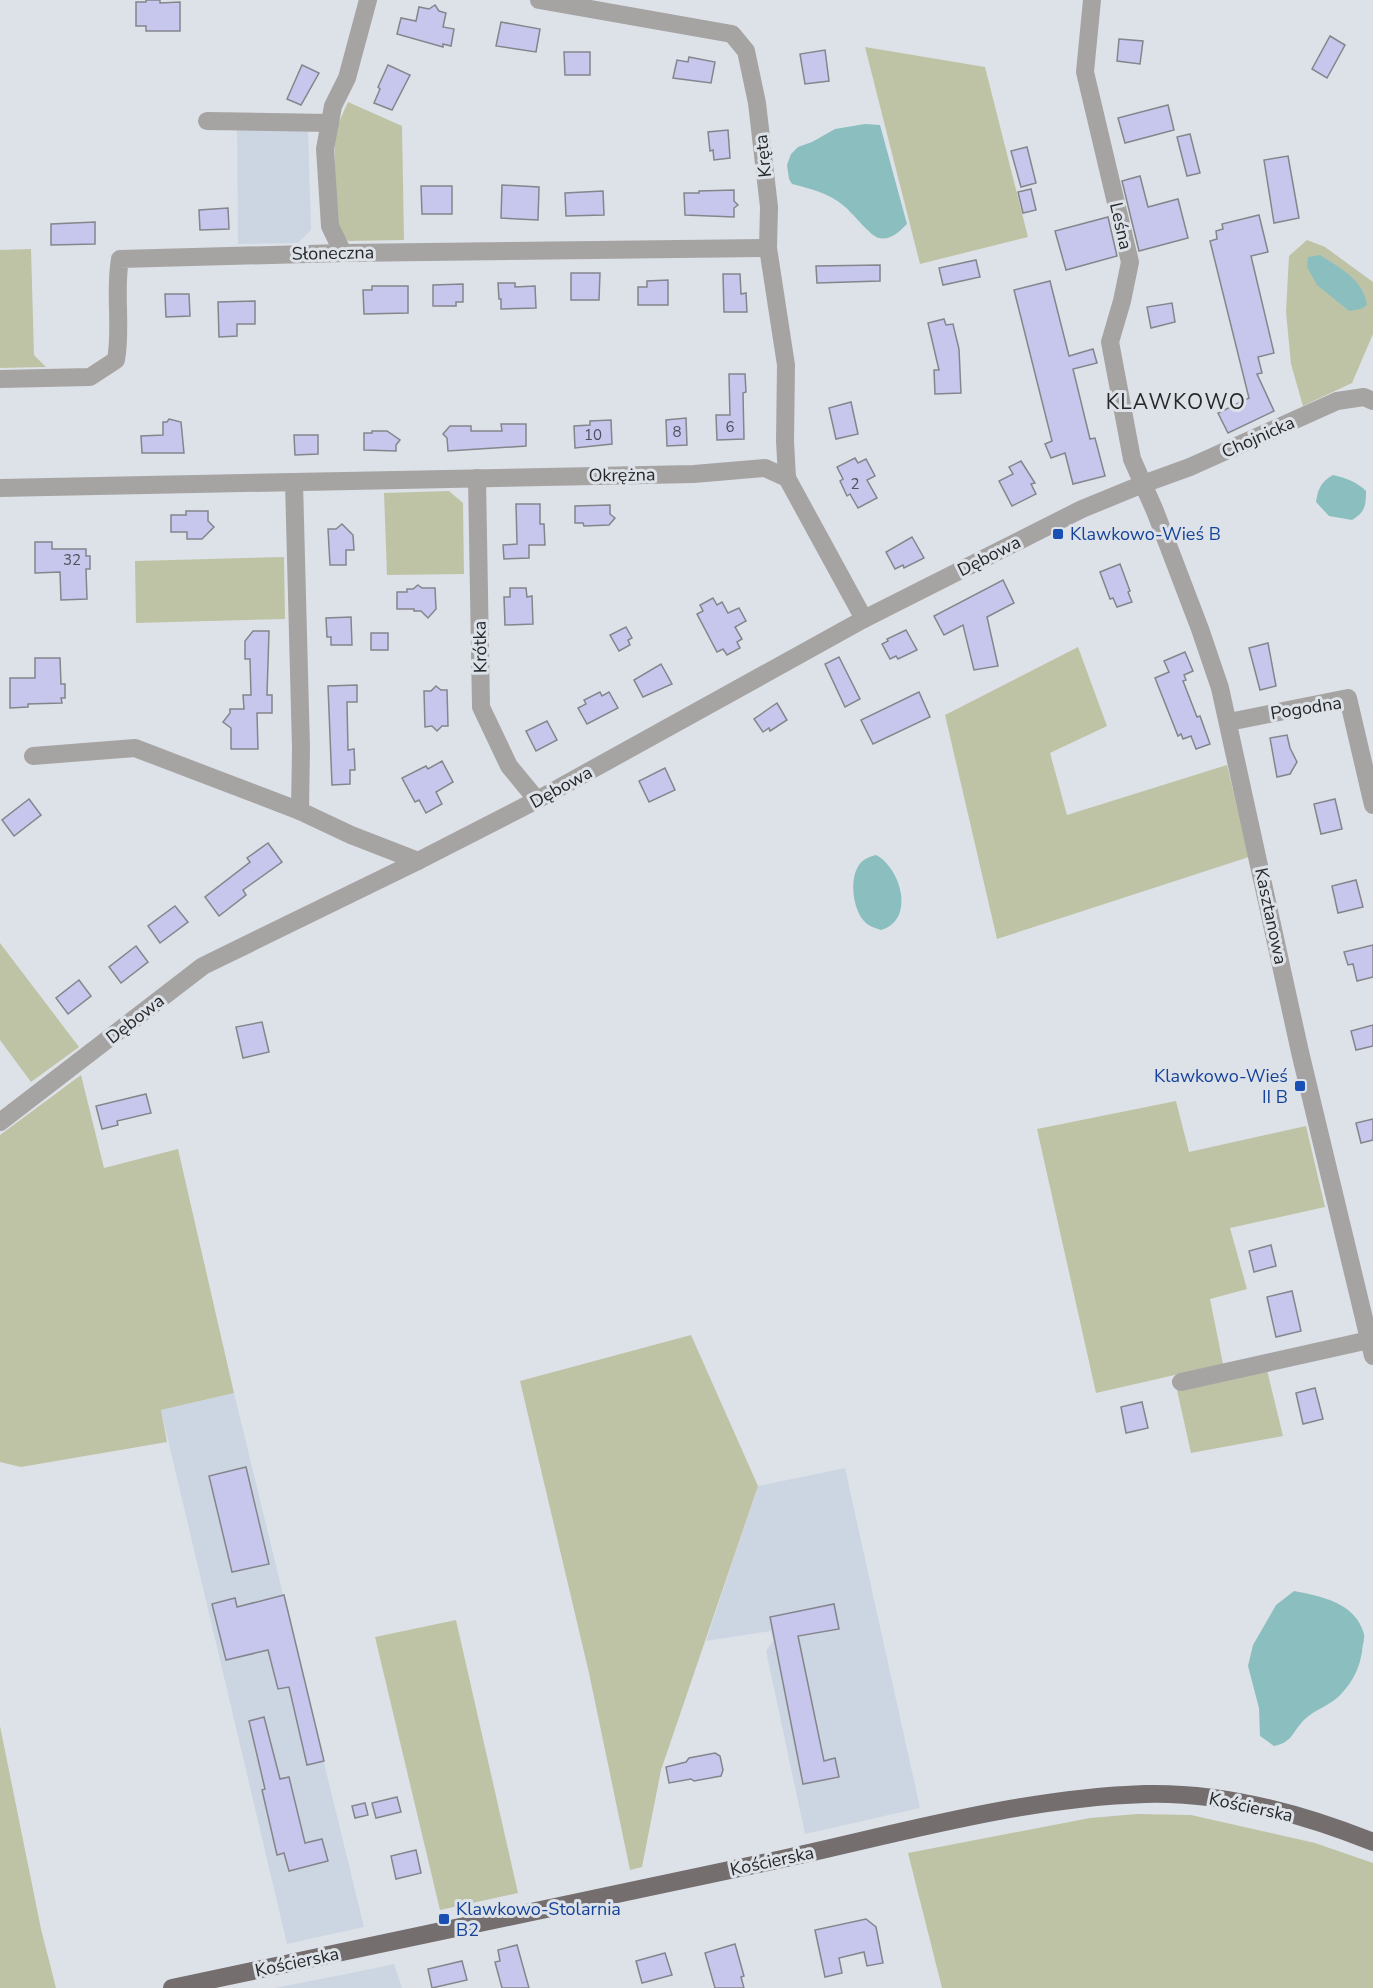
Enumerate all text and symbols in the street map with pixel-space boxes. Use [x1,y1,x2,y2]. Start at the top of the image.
street label: Kręta [749,133,777,179]
street label: Leśna [1104,200,1138,252]
street label: Słoneczna [292,240,374,266]
district label: KLAWKOWO [1106,388,1246,416]
street label: Chojnicka [1218,410,1298,464]
house number: 6 [725,417,735,437]
house number: 8 [672,422,682,442]
house number: 10 [584,425,602,445]
street label: Okrężna [588,462,656,488]
house number: 2 [850,474,860,494]
place label: Klawkowo-Wieś B [1070,522,1221,546]
marker: Klawkowo-Wieś B [1051,527,1065,541]
street label: Dębowa [953,530,1025,582]
house number: 32 [63,550,81,570]
street label: Krótka [468,621,492,673]
street label: Pogodna [1269,691,1343,725]
street label: Dębowa [526,760,596,814]
street label: Kasztanowa [1249,866,1293,966]
street label: Dębowa [101,989,169,1049]
place label: Klawkowo-Wieś II B [1154,1064,1288,1109]
marker: Klawkowo-Wieś II B [1293,1079,1307,1093]
street label: Kościerska [1207,1786,1295,1828]
street label: Kościerska [728,1840,816,1882]
place label: Klawkowo-Stolarnia B2 [456,1897,621,1942]
marker: Klawkowo-Stolarnia B2 [437,1912,451,1926]
street label: Kościerska [253,1941,341,1983]

